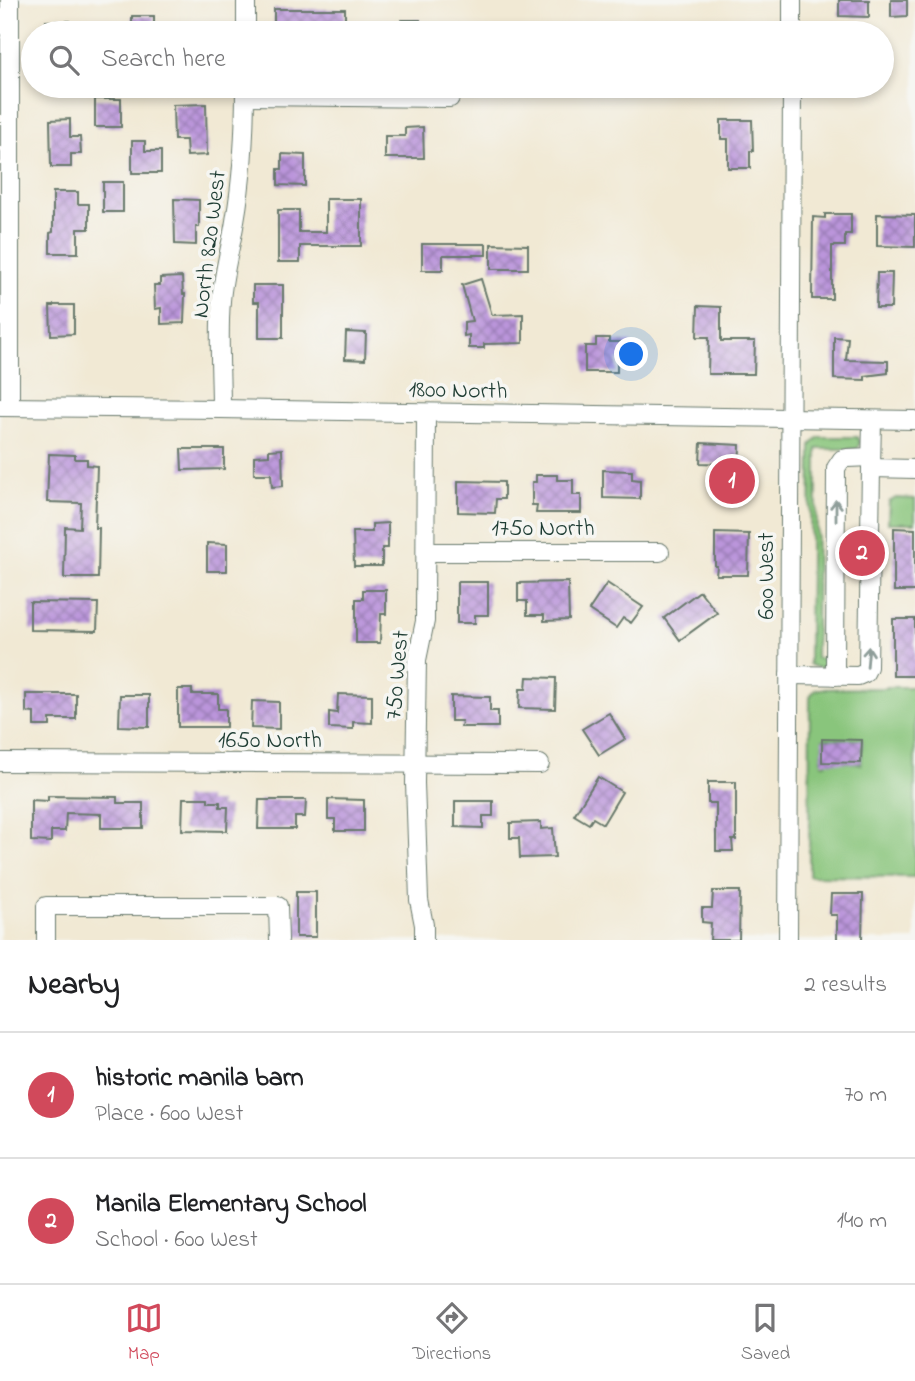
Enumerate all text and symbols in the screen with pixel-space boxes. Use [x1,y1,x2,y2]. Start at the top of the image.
search box [21,21,894,98]
icon: search [45,41,83,79]
text: Search here [101,41,226,79]
street label: North 820 West [184,168,237,320]
your location [614,337,648,371]
street label: 1800 North [408,373,508,410]
pin: 1 [709,455,755,507]
one-way arrow [829,499,843,522]
street label: 1750 North [491,512,595,547]
pin: 2 [839,527,885,579]
street label: 600 West [750,533,785,619]
street label: 750 West [377,629,420,721]
one-way arrow [862,646,875,669]
street label: 1650 North [218,724,322,759]
text: Nearby [28,964,120,1008]
text: 2 results [804,969,887,1002]
text: historic manila barn [95,1060,304,1098]
text: 1 [47,1079,55,1112]
text: 70 m [844,1079,887,1112]
text: Place · 600 West [95,1098,243,1131]
text: Manila Elementary School [95,1186,367,1224]
text: 2 [45,1205,57,1238]
text: 140 m [837,1205,887,1238]
text: School · 600 West [95,1224,258,1257]
tab: Map [125,1299,163,1368]
tab: Directions [412,1299,491,1368]
tab: Saved [741,1299,790,1368]

